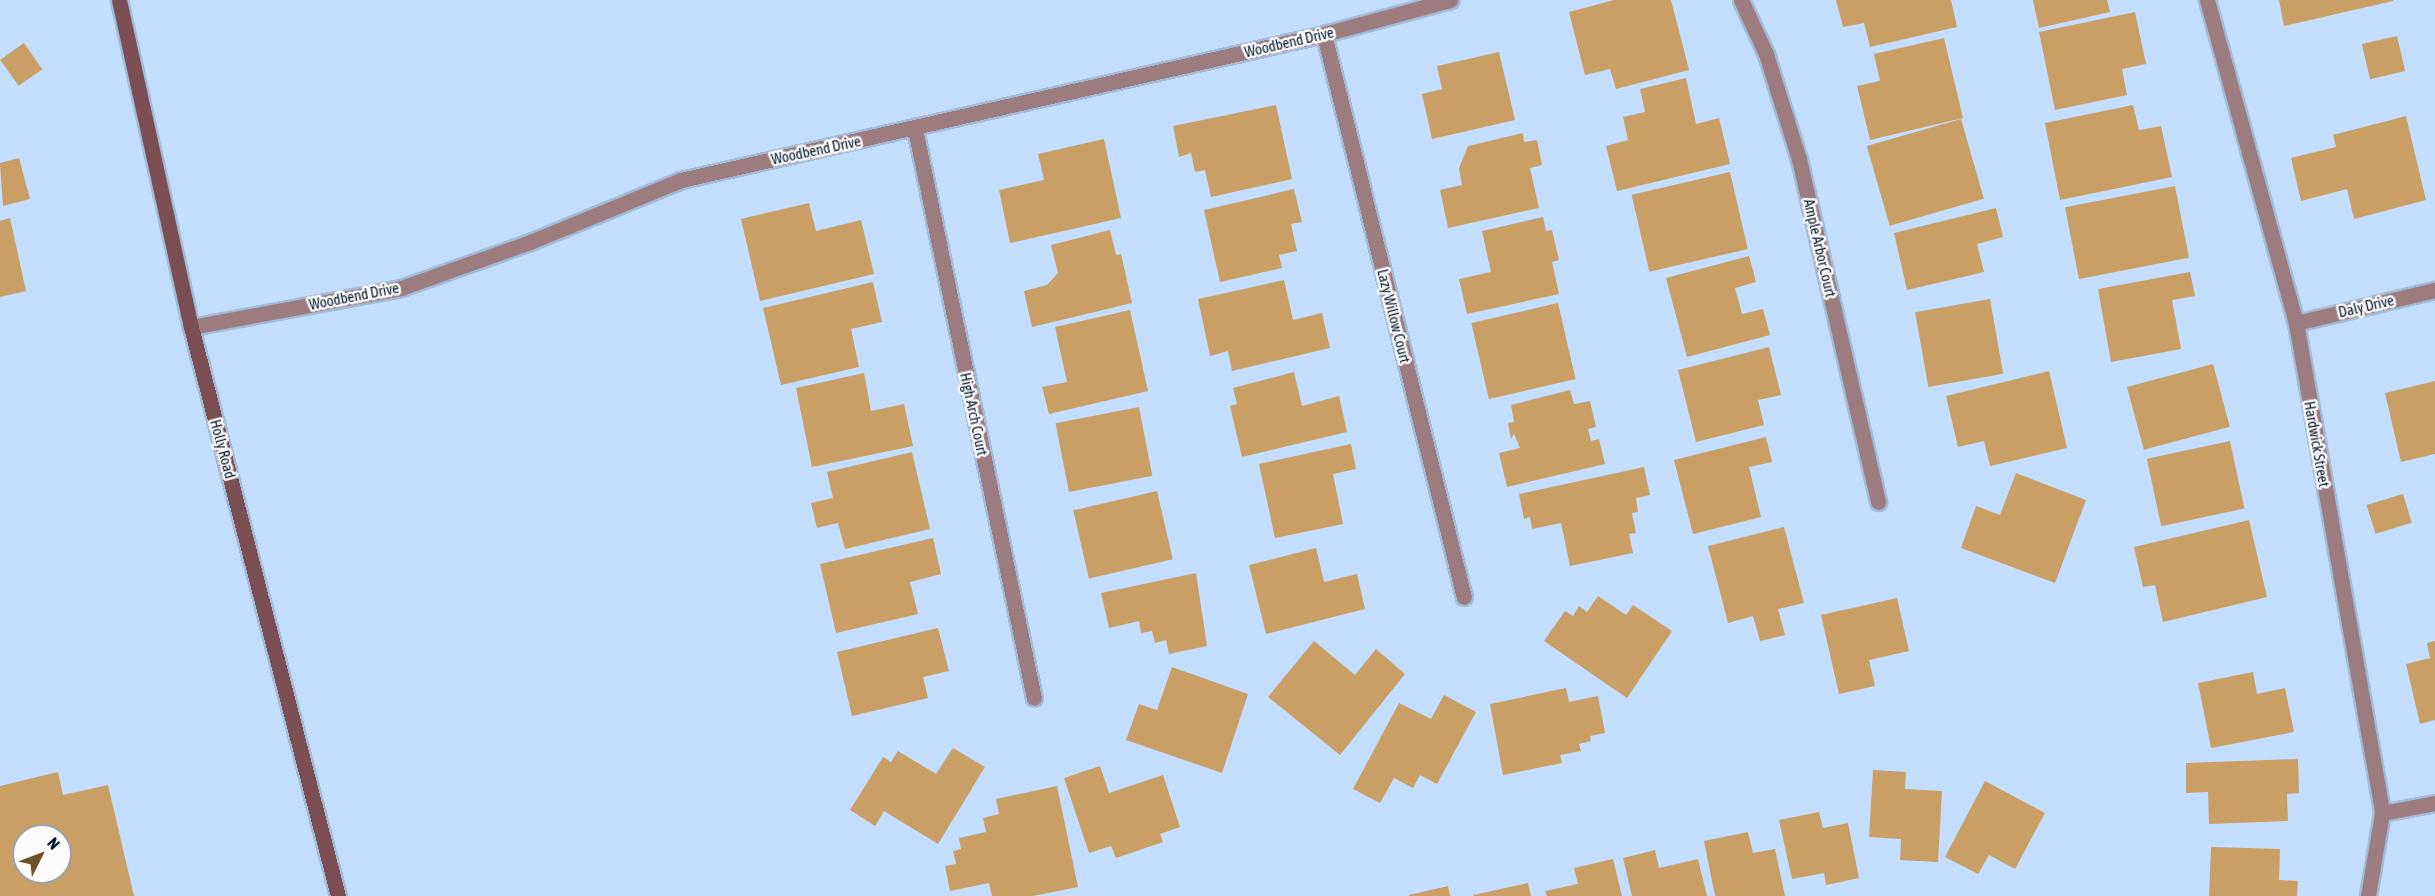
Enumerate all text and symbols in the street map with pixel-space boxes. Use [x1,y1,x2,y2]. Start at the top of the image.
street label: Woodbend Drive [1243,23,1335,61]
street label: Woodbend Drive [770,132,862,168]
street label: Ample Arbor Court [1800,197,1840,299]
street label: Lazy Willow Court [1374,267,1414,365]
street label: Woodbend Drive [308,278,400,314]
street label: Daly Drive [2336,291,2396,321]
street label: High Arch Court [956,371,992,457]
street label: Hardwick Street [2301,400,2333,488]
street label: Holly Road [206,417,240,481]
north arrow [12,824,72,884]
text: N [44,834,64,853]

